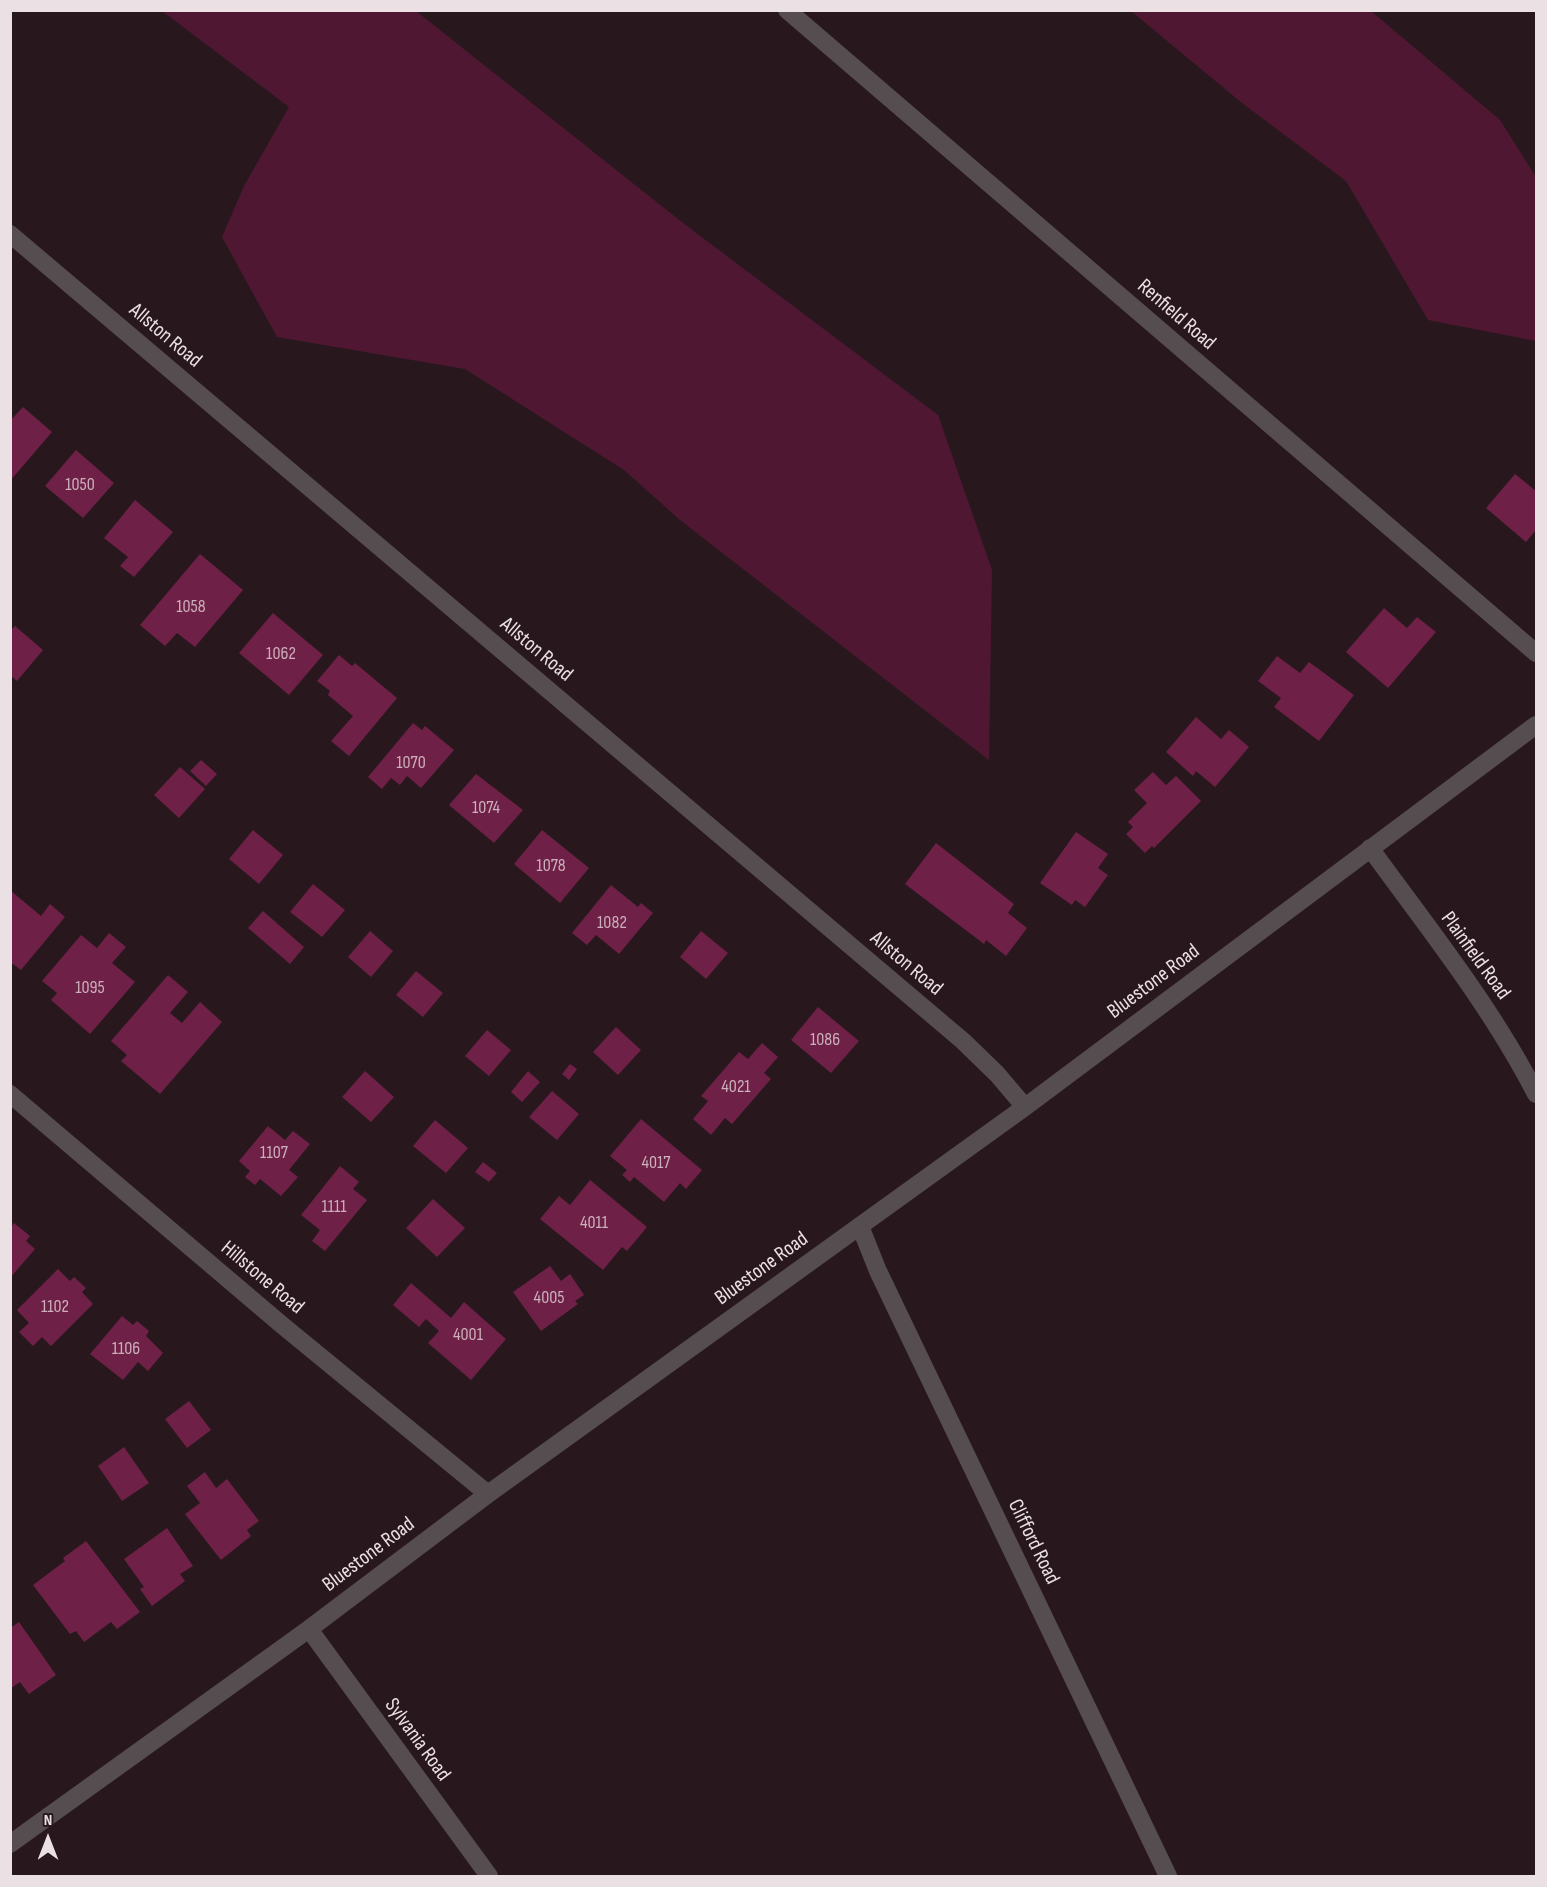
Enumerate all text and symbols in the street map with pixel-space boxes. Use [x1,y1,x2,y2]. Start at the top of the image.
street label: Renfield Road [1132,274,1220,356]
street label: Allston Road [124,298,206,374]
house number: 1050 [65,474,95,496]
house number: 1058 [176,596,206,618]
street label: Allston Road [495,612,577,688]
house number: 1062 [266,643,296,665]
house number: 1070 [396,752,426,774]
house number: 1074 [472,797,500,819]
house number: 1078 [536,855,566,877]
street label: Plainfield Road [1435,907,1515,1005]
house number: 1082 [597,912,627,934]
street label: Allston Road [865,926,947,1002]
street label: Bluestone Road [1103,939,1205,1025]
house number: 1095 [75,977,105,999]
house number: 1086 [810,1029,840,1051]
house number: 4021 [721,1076,751,1098]
house number: 1107 [260,1142,288,1164]
house number: 4017 [641,1152,671,1174]
house number: 1111 [321,1196,347,1218]
house number: 4011 [580,1212,608,1234]
street label: Bluestone Road [711,1227,813,1311]
street label: Hillstone Road [215,1236,309,1320]
house number: 4005 [534,1287,564,1309]
house number: 1102 [41,1296,69,1318]
house number: 4001 [453,1324,483,1346]
house number: 1106 [112,1338,140,1360]
street label: Clifford Road [1002,1495,1064,1589]
street label: Bluestone Road [318,1512,420,1598]
street label: Sylvania Road [379,1694,455,1786]
north arrow [18,1809,78,1869]
text: N [44,1811,52,1830]

